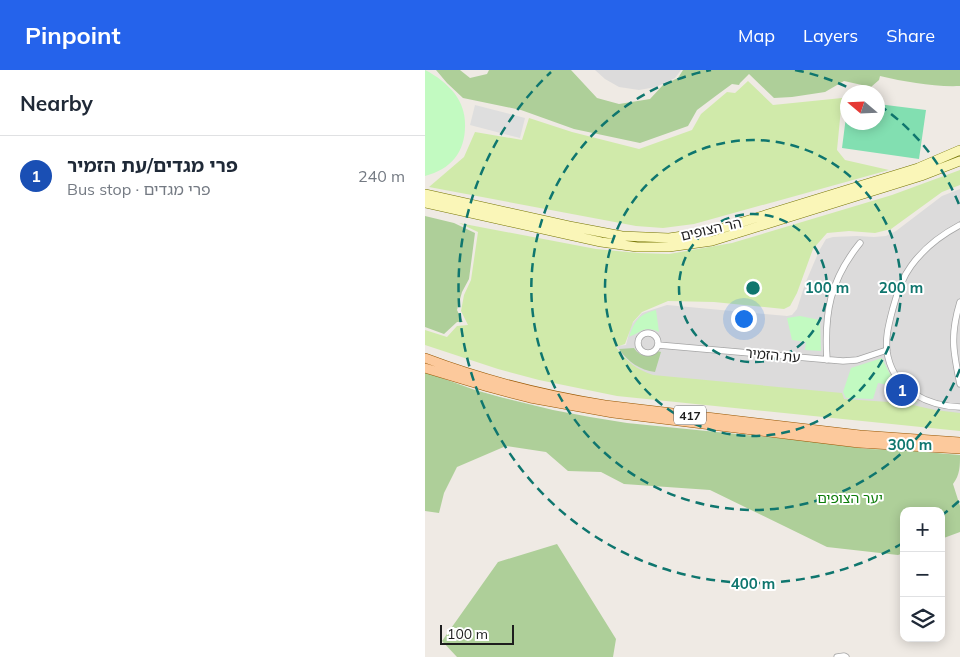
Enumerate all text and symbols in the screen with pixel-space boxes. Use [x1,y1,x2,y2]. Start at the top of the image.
text: Pinpoint [25,20,121,50]
text: Map [738,24,775,47]
text: Layers [803,24,858,47]
text: Share [886,24,935,47]
north arrow [840,85,885,130]
text: Nearby [20,90,93,116]
text: פרי מגדים/עת הזמיר [67,153,238,177]
text: 1 [31,166,41,186]
text: 240 m [358,166,405,186]
text: Bus stop · פרי מגדים [67,179,211,199]
street label: הר הצופים [679,213,743,245]
text: 100 m [805,278,849,297]
text: 200 m [879,278,923,297]
centre of rings [744,279,762,297]
your location [731,306,757,332]
street label: עת הזמיר [745,344,801,366]
pin: 1 [886,371,918,409]
road number: 417 [674,406,706,424]
text: 300 m [888,435,932,454]
park label: יער הצופים [817,489,883,507]
map controls [900,507,945,642]
button: + [900,507,945,552]
button: − [900,552,945,597]
text: 400 m [731,574,775,593]
button: layers [900,597,945,642]
scale bar [440,622,514,645]
text: 100 m [447,625,488,643]

